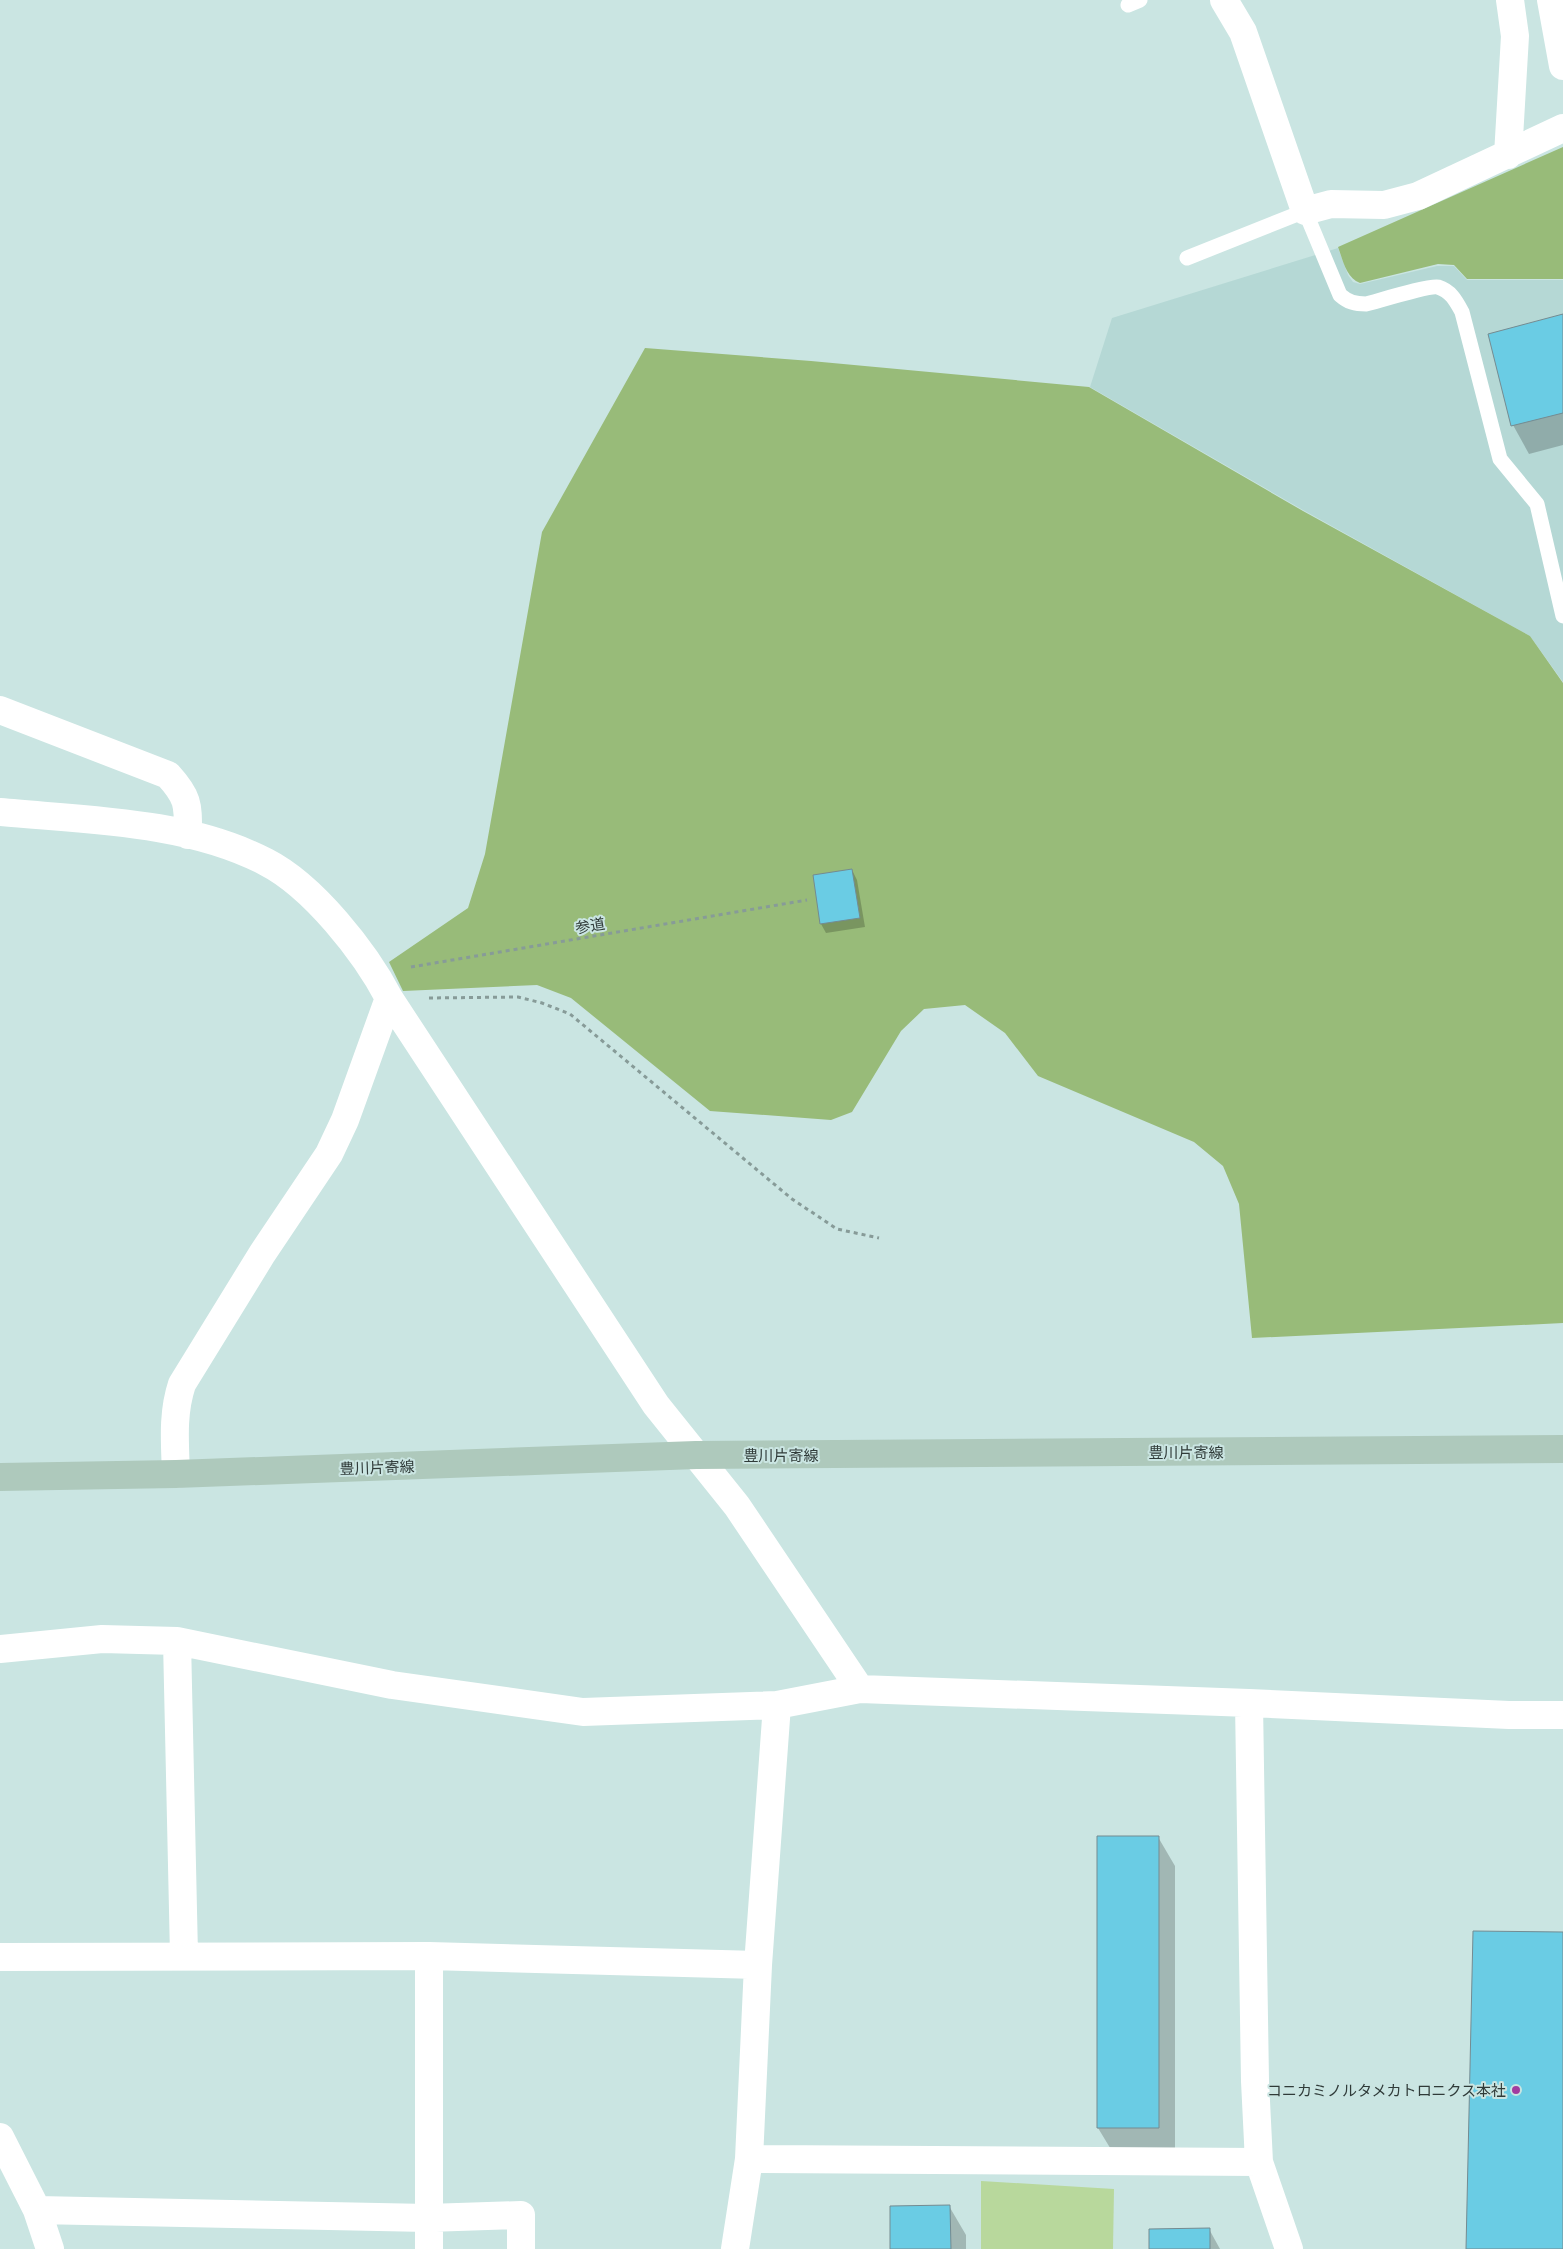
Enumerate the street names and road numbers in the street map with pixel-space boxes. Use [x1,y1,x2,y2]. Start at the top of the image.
street label: 参道 [574,914,606,936]
street label: 豊川片寄線 [1148,1443,1224,1461]
street label: 豊川片寄線 [743,1446,819,1464]
street label: 豊川片寄線 [339,1457,415,1477]

